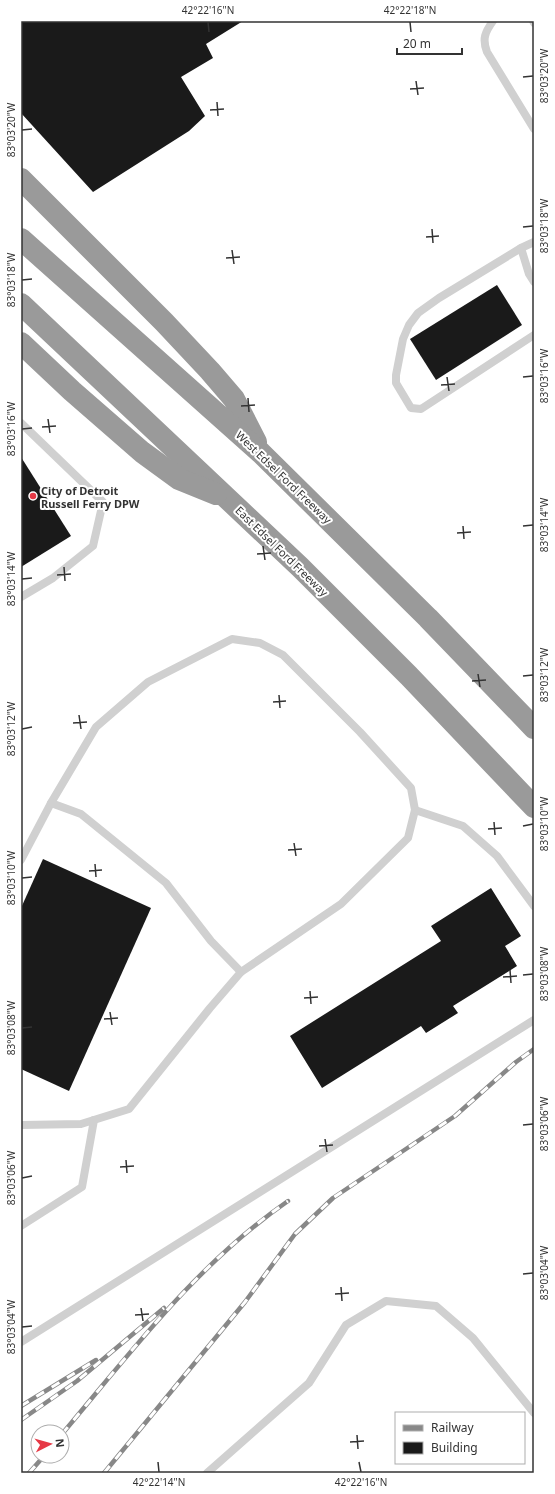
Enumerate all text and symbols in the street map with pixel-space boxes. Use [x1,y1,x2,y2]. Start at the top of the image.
text: 42°22'16"N [182,3,234,17]
text: 42°22'18"N [384,3,436,17]
scale bar [397,30,462,56]
text: 20 m [403,35,431,52]
text: 83°03'20"W [537,48,551,103]
text: 83°03'20"W [4,102,18,157]
text: 83°03'18"W [537,198,551,253]
text: 83°03'18"W [4,252,18,307]
text: 83°03'16"W [537,348,551,403]
text: 83°03'16"W [4,401,18,456]
street label: West Edsel Ford Freeway [233,427,335,527]
place label: City of Detroit Russell Ferry DPW [41,483,140,511]
marker: City of Detroit Russell Ferry DPW [28,491,38,501]
text: 83°03'14"W [537,497,551,552]
street label: East Edsel Ford Freeway [232,503,332,600]
text: 83°03'14"W [4,551,18,606]
text: 83°03'12"W [537,647,551,702]
text: 83°03'12"W [4,701,18,756]
text: 83°03'10"W [537,796,551,851]
text: 83°03'10"W [4,850,18,905]
text: 83°03'08"W [537,946,551,1001]
text: 83°03'08"W [4,1000,18,1055]
text: 83°03'06"W [537,1096,551,1151]
text: 83°03'06"W [4,1150,18,1205]
text: 83°03'04"W [537,1245,551,1300]
text: 83°03'04"W [4,1299,18,1354]
legend [395,1412,525,1464]
text: Railway [431,1419,475,1436]
north arrow [30,1424,70,1464]
text: N [53,1438,68,1448]
text: Building [431,1439,478,1456]
text: 42°22'14"N [133,1475,185,1489]
text: 42°22'16"N [335,1475,387,1489]

